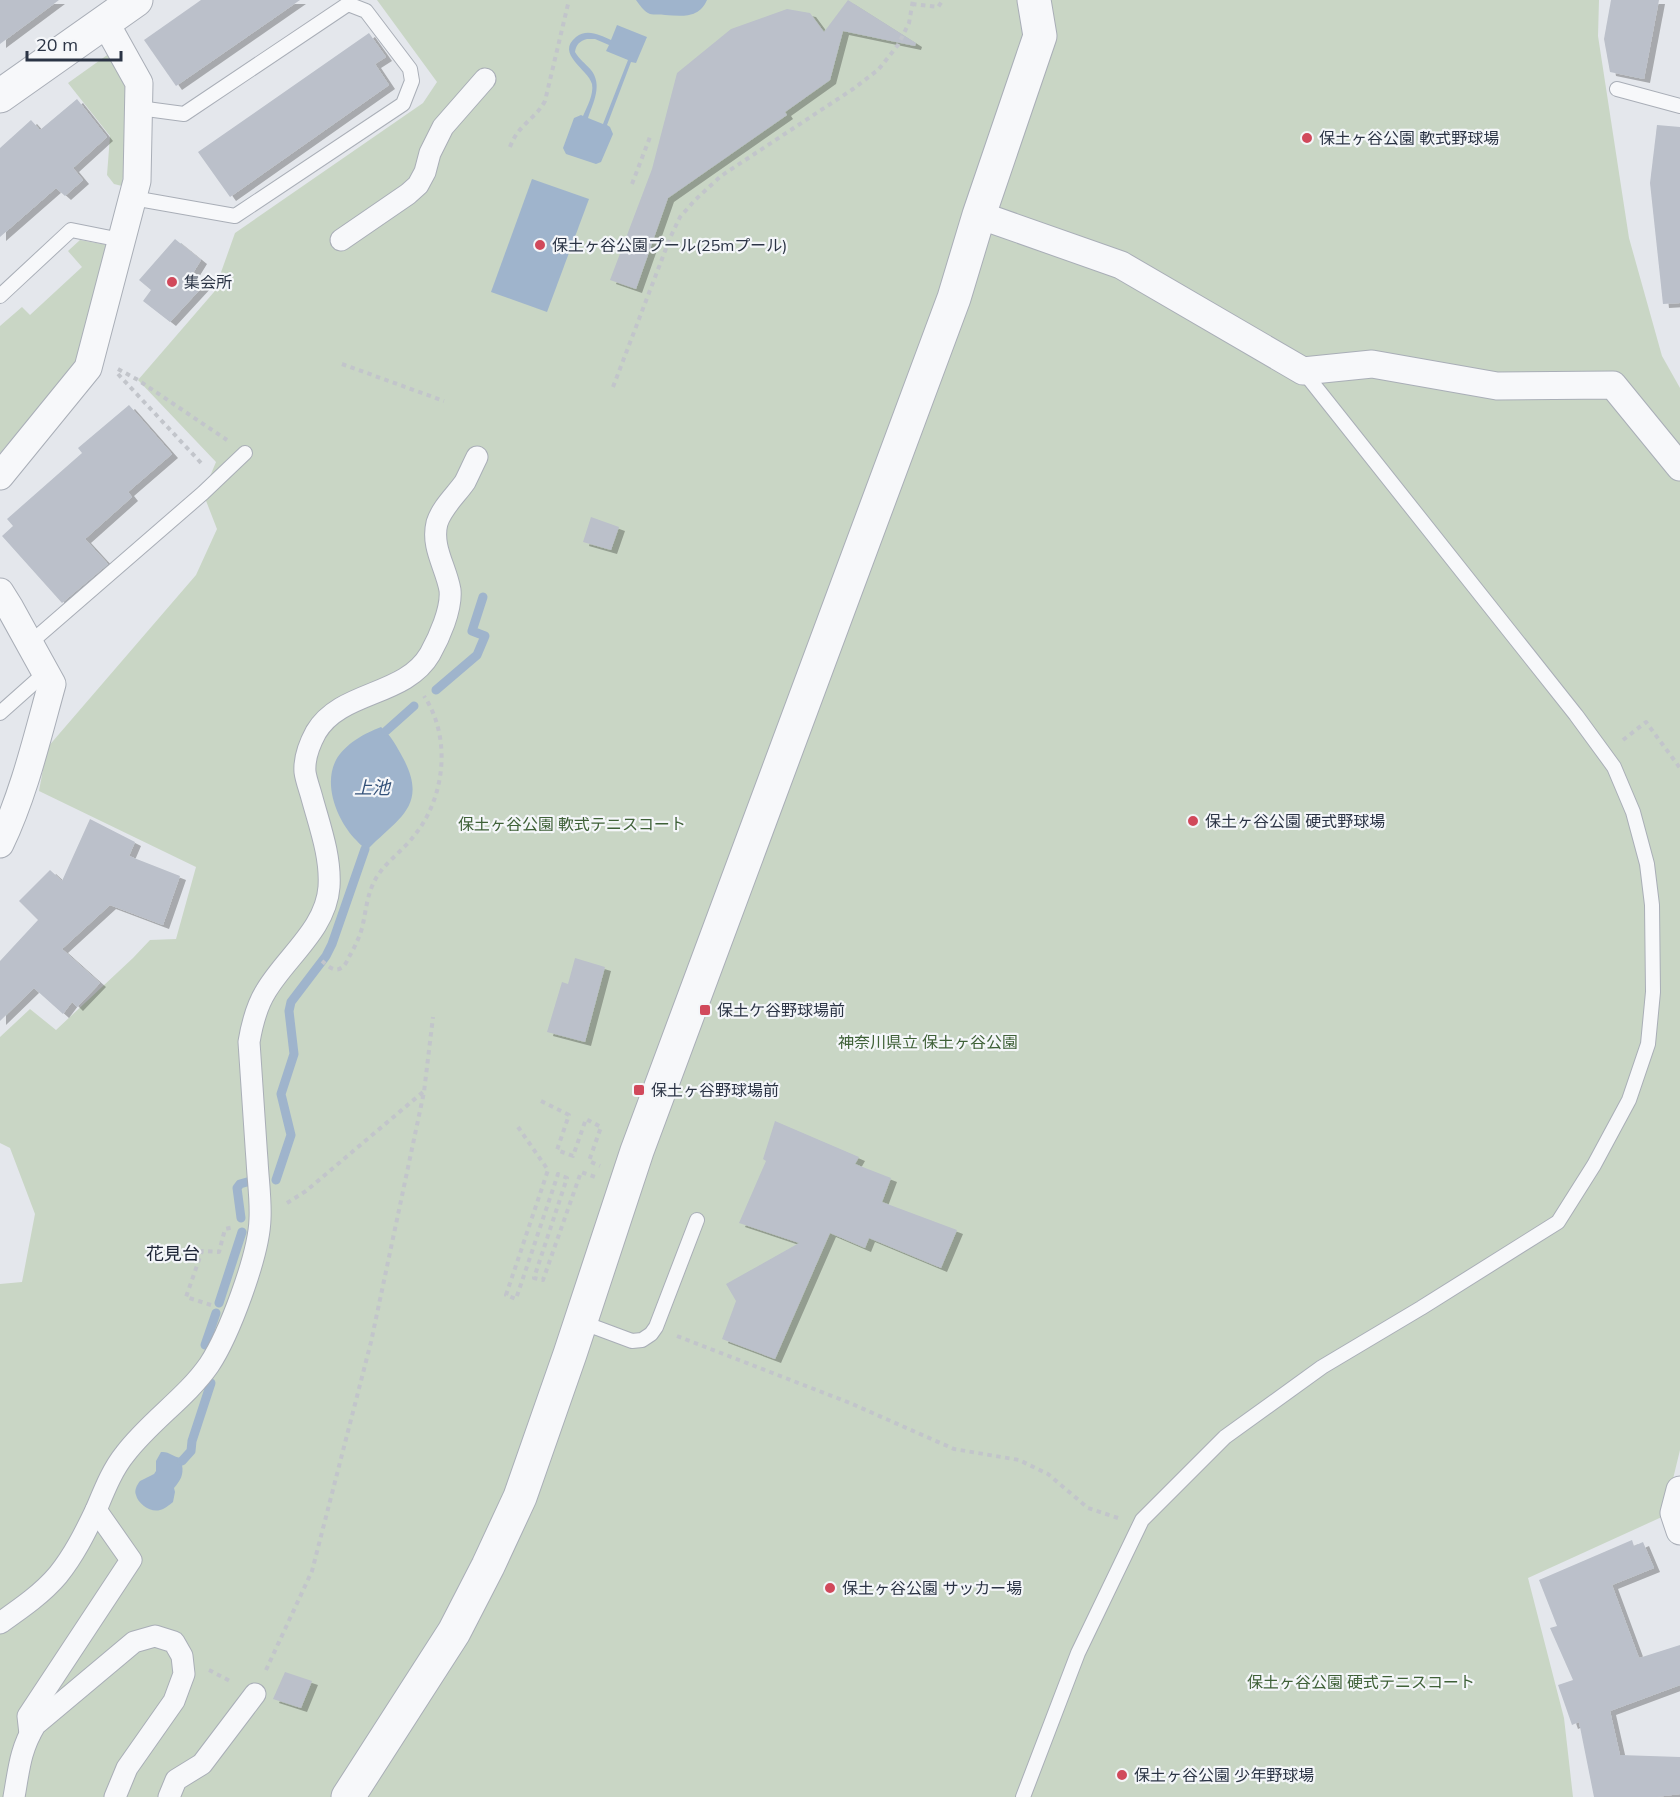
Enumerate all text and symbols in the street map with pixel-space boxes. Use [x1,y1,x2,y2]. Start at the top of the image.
scale bar [27,24,122,62]
text: 20 m [36,33,78,56]
place label: 保土ヶ谷公園 軟式野球場 [1319,128,1499,148]
marker: 保土ヶ谷公園 軟式野球場 [1300,131,1314,145]
place label: 保土ヶ谷公園プール(25mプール) [552,235,787,255]
marker: 保土ヶ谷公園プール(25mプール) [533,238,547,252]
place label: 集会所 [184,272,232,292]
marker: 集会所 [165,275,179,289]
water label: 上池 [354,776,392,799]
place label: 保土ヶ谷公園 硬式野球場 [1205,811,1385,831]
park label: 保土ヶ谷公園 軟式テニスコート [458,814,686,834]
marker: 保土ヶ谷公園 硬式野球場 [1186,814,1200,828]
place label: 保土ケ谷野球場前 [717,1000,845,1020]
marker: 保土ケ谷野球場前 [698,1003,712,1017]
park label: 神奈川県立 保土ヶ谷公園 [838,1032,1018,1052]
place label: 保土ヶ谷野球場前 [651,1080,779,1100]
marker: 保土ヶ谷野球場前 [632,1083,646,1097]
district label: 花見台 [146,1242,200,1265]
place label: 保土ヶ谷公園 サッカー場 [842,1578,1022,1598]
marker: 保土ヶ谷公園 サッカー場 [823,1581,837,1595]
park label: 保土ヶ谷公園 硬式テニスコート [1247,1672,1475,1692]
place label: 保土ヶ谷公園 少年野球場 [1134,1765,1314,1785]
marker: 保土ヶ谷公園 少年野球場 [1115,1768,1129,1782]

